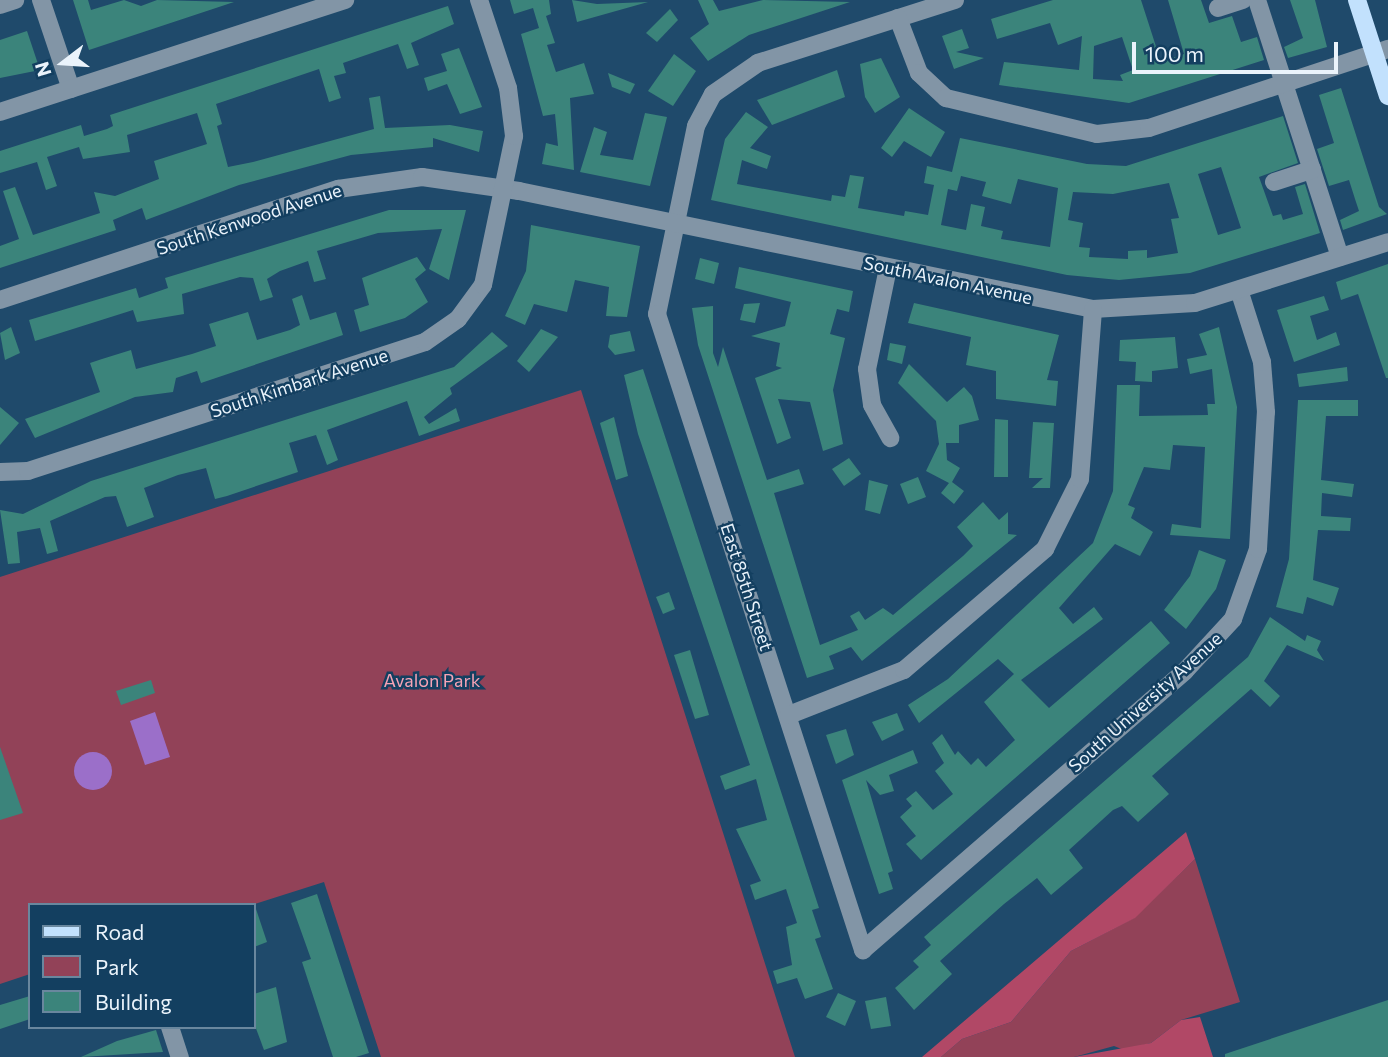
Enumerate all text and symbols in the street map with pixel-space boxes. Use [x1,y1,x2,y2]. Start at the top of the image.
north arrow [28,28,98,98]
scale bar [1136,28,1342,72]
text: 100 m [1145,41,1204,66]
text: N [29,59,56,79]
street label: South Kenwood Avenue [154,179,344,259]
street label: South Avalon Avenue [862,252,1034,308]
street label: South Kimbark Avenue [208,344,390,422]
street label: East 85th Street [716,521,778,653]
street label: South University Avenue [1064,627,1226,777]
park label: Avalon Park [384,669,480,691]
legend [28,903,256,1029]
text: Road [95,919,144,944]
text: Park [95,954,139,979]
text: Building [95,989,172,1014]

